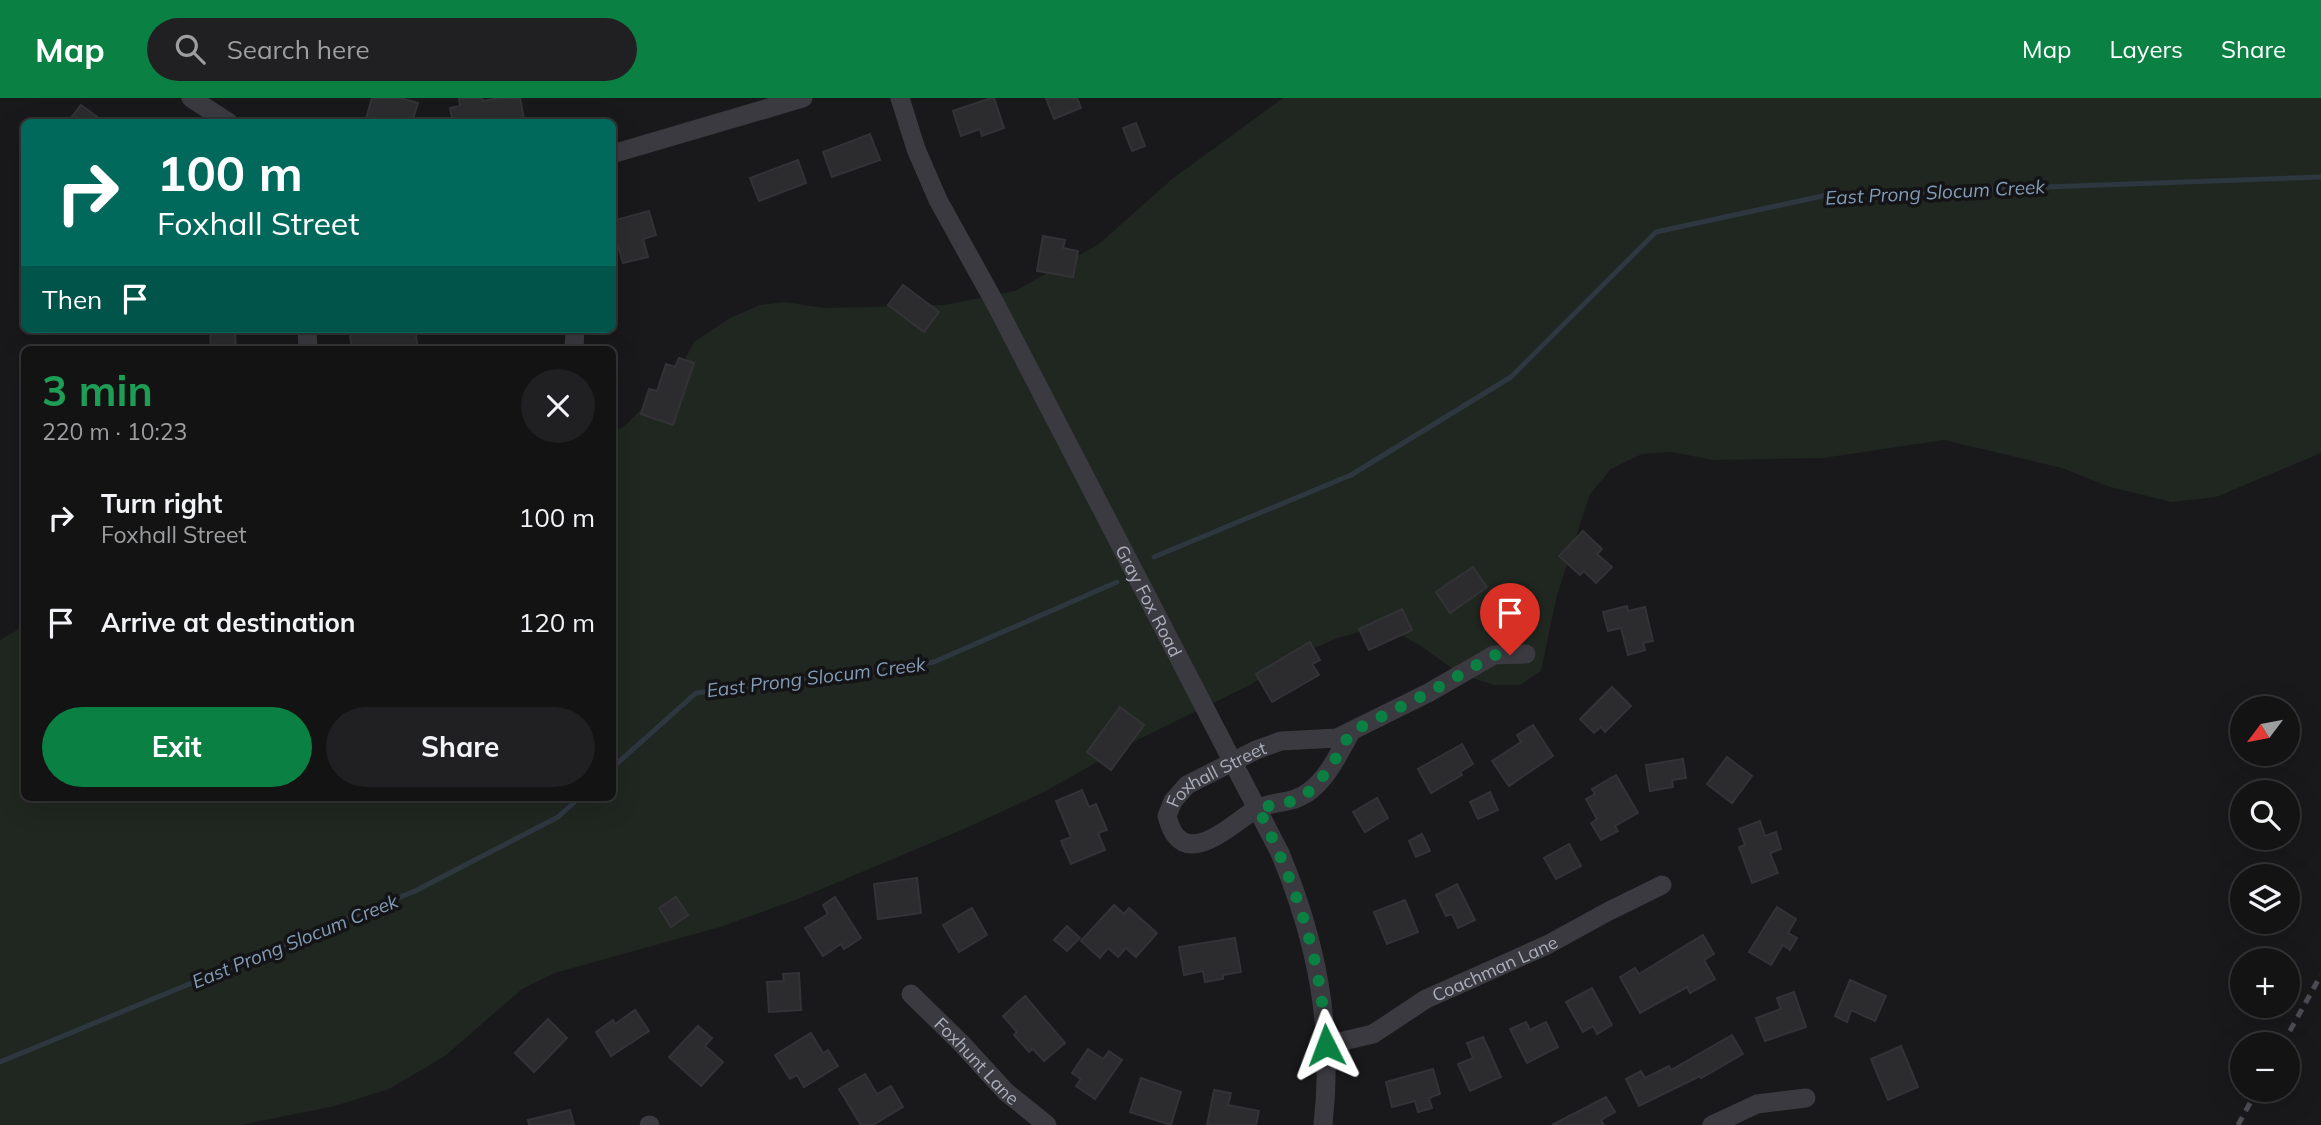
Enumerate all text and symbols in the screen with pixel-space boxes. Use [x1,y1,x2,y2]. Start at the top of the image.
search box [147,18,637,81]
text: Map [35,29,105,70]
icon: search [171,30,209,68]
text: Search here [227,33,370,66]
text: Map [2022,34,2071,64]
text: Layers [2109,34,2183,64]
text: Share [2221,34,2286,64]
text: 100 m [157,142,303,203]
icon: right [42,147,133,238]
water label: East Prong Slocum Creek [1824,174,2047,210]
text: Foxhall Street [157,203,359,243]
icon: arrive [116,280,154,318]
text: Then [42,283,102,316]
text: 3 min [42,364,153,417]
button: close [521,369,595,443]
text: 220 m · 10:23 [42,417,187,446]
text: Turn right [101,487,222,520]
icon: right [42,499,80,537]
text: 100 m [519,501,595,534]
text: Foxhall Street [101,520,247,549]
street label: Gray Fox Road [1111,541,1188,661]
pin [1480,583,1540,655]
icon: arrive [1491,594,1529,632]
icon: arrive [42,604,80,642]
text: Arrive at destination [101,606,356,639]
text: 120 m [519,606,595,639]
water label: East Prong Slocum Creek [705,652,928,702]
north arrow [2230,696,2300,766]
map controls [2230,696,2300,1102]
button: Exit [42,707,312,787]
button: Share [326,707,595,787]
street label: Foxhall Street [1160,736,1269,810]
button: search [2230,780,2300,850]
button: layers [2230,864,2300,934]
water label: East Prong Slocum Creek [188,888,403,993]
street label: Coachman Lane [1428,930,1562,1006]
button: + [2230,948,2300,1018]
position arrow [1289,1008,1363,1082]
street label: Foxhunt Lane [930,1012,1024,1110]
button: − [2230,1032,2300,1102]

